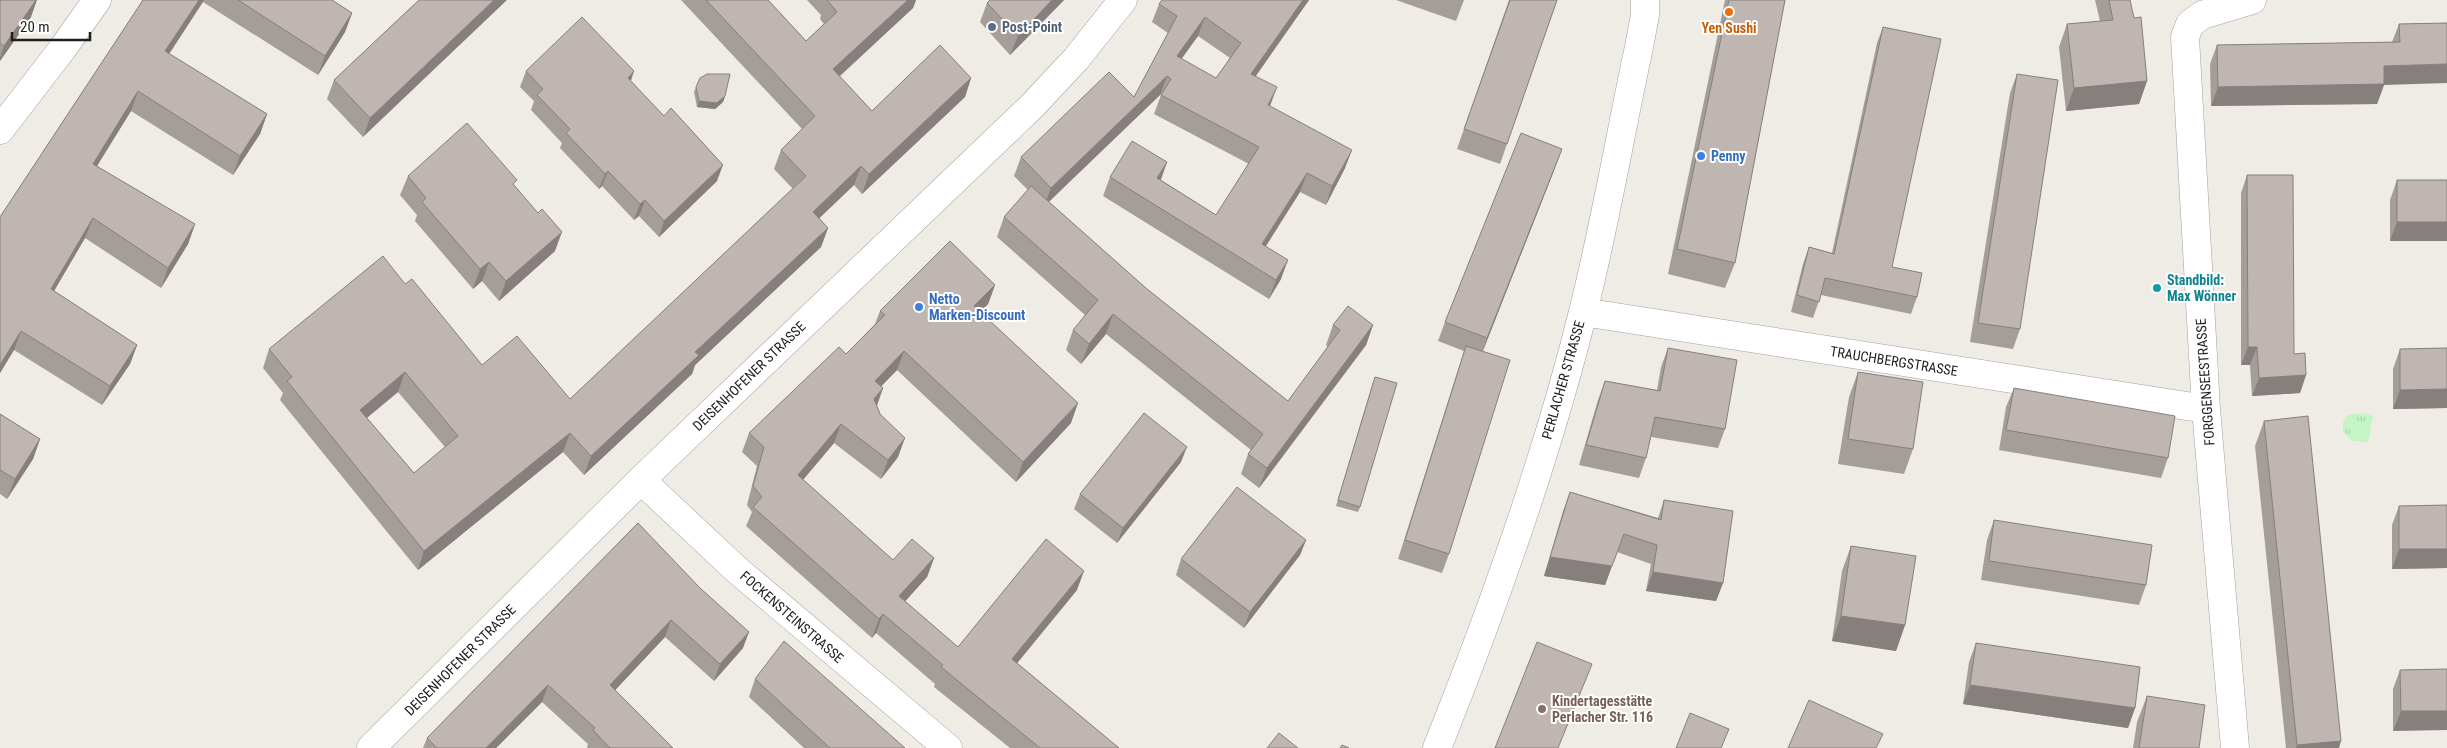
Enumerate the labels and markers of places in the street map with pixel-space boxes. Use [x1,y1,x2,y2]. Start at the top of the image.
marker: Yen Sushi [1723,6,1735,18]
place label: Post-Point [1002,19,1062,35]
place label: Yen Sushi [1701,20,1757,36]
marker: Post-Point [986,21,998,33]
place label: Penny [1711,148,1746,164]
marker: Penny [1695,150,1707,162]
place label: Standbild: Max Wönner [2167,272,2236,304]
marker: Standbild: Max Wönner [2151,282,2163,294]
place label: Netto Marken-Discount [929,291,1025,323]
marker: Netto Marken-Discount [913,301,925,313]
place label: Kindertagesstätte Perlacher Str. 116 [1552,693,1653,725]
marker: Kindertagesstätte Perlacher Str. 116 [1536,703,1548,715]

